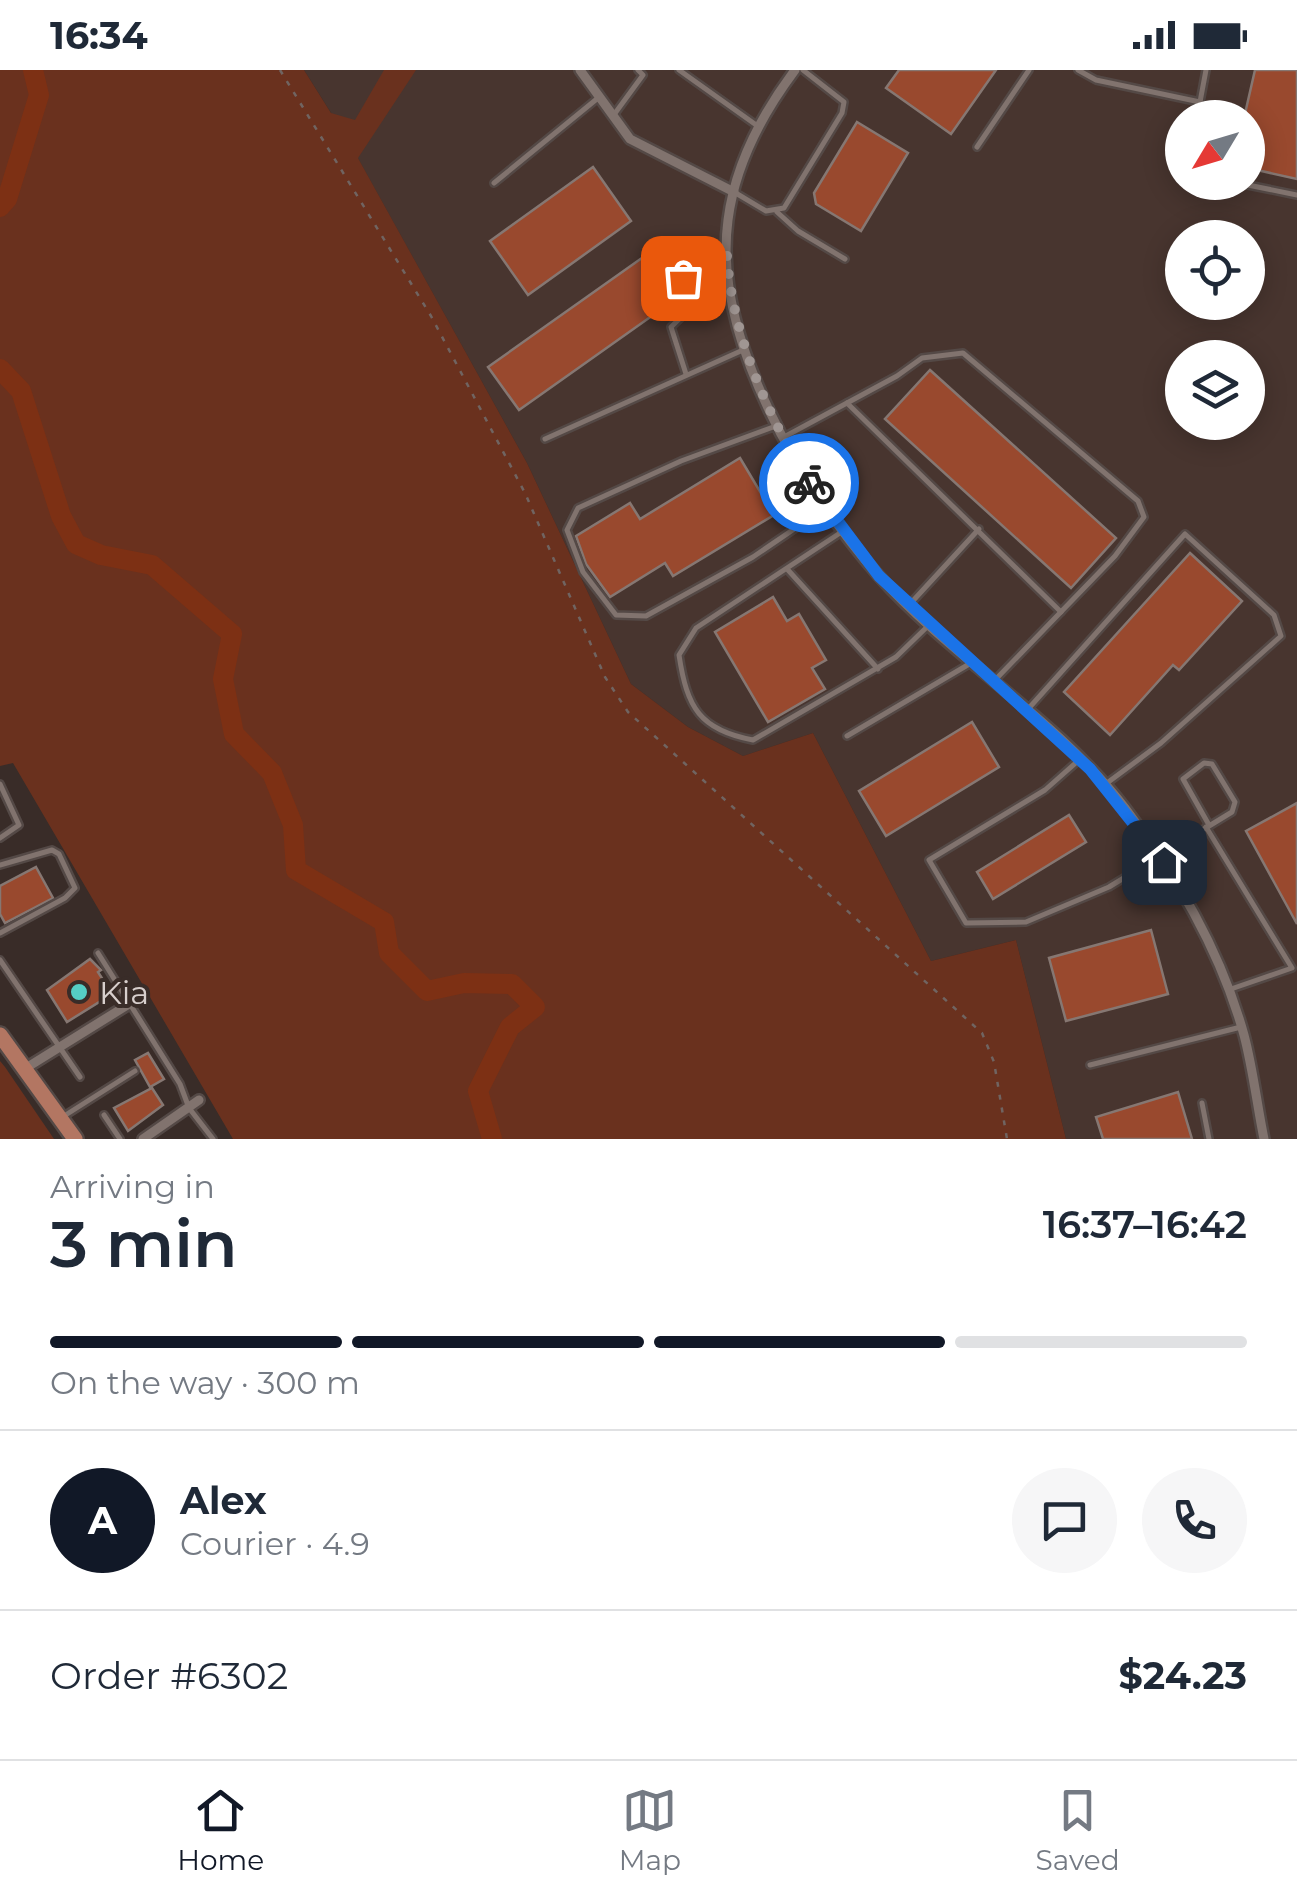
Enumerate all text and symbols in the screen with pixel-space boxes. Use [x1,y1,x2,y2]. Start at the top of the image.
text: 16:34 [50,12,148,59]
north arrow [1165,100,1265,200]
map controls [1165,100,1265,440]
button: locate [1165,220,1265,320]
pin [641,236,726,321]
icon: bag [656,251,711,306]
button: layers [1165,340,1265,440]
courier [759,433,859,533]
icon: bike [782,456,837,511]
pin [1122,820,1207,905]
icon: home [1137,835,1192,890]
place label: Kia [99,973,149,1012]
marker: Kia [68,981,90,1003]
text: Arriving in [50,1167,215,1206]
text: 16:37–16:42 [1043,1201,1247,1248]
text: 3 min [50,1204,238,1283]
text: On the way · 300 m [50,1363,360,1402]
button: chat [1012,1468,1117,1573]
button: phone [1142,1468,1247,1573]
text: Alex [180,1477,267,1524]
text: A [88,1497,117,1544]
text: Courier · 4.9 [180,1524,370,1563]
text: Order #6302 [50,1652,288,1699]
text: $24.23 [1119,1652,1247,1699]
tab: Home [177,1783,264,1877]
tab: Map [619,1783,681,1877]
tab: Saved [1036,1783,1120,1877]

